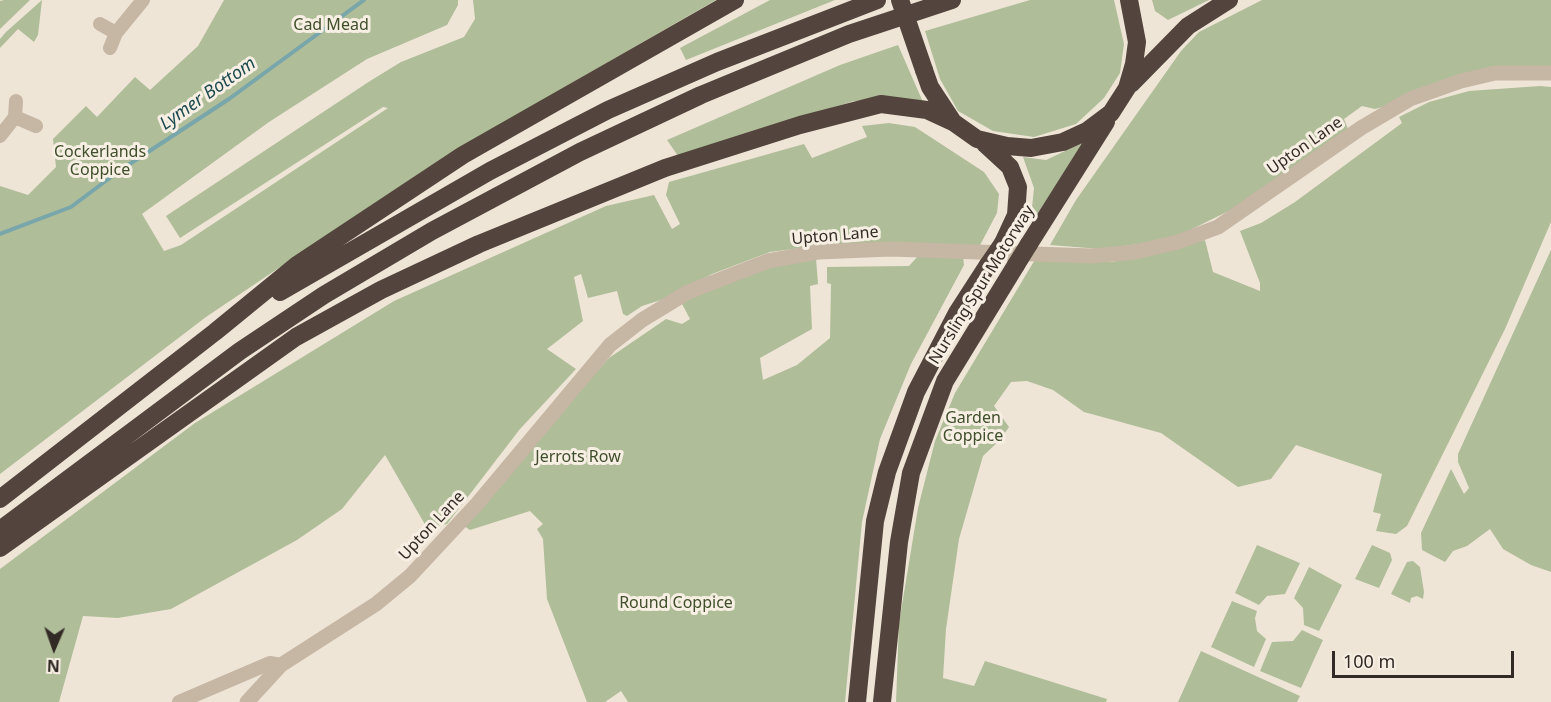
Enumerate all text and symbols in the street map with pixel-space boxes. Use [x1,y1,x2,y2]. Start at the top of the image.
park label: Cad Mead [293,15,369,35]
water label: Lymer Bottom [156,53,260,135]
street label: Upton Lane [1264,113,1346,179]
park label: Cockerlands Coppice [54,142,146,180]
street label: Nursling Spur Motorway [925,202,1039,368]
street label: Upton Lane [791,223,879,249]
park label: Garden Coppice [943,408,1003,446]
park label: Jerrots Row [535,447,621,467]
street label: Upton Lane [395,488,469,564]
park label: Round Coppice [619,593,733,613]
north arrow [24,618,84,678]
scale bar [1335,639,1516,677]
text: 100 m [1343,649,1395,673]
text: N [46,655,60,677]

